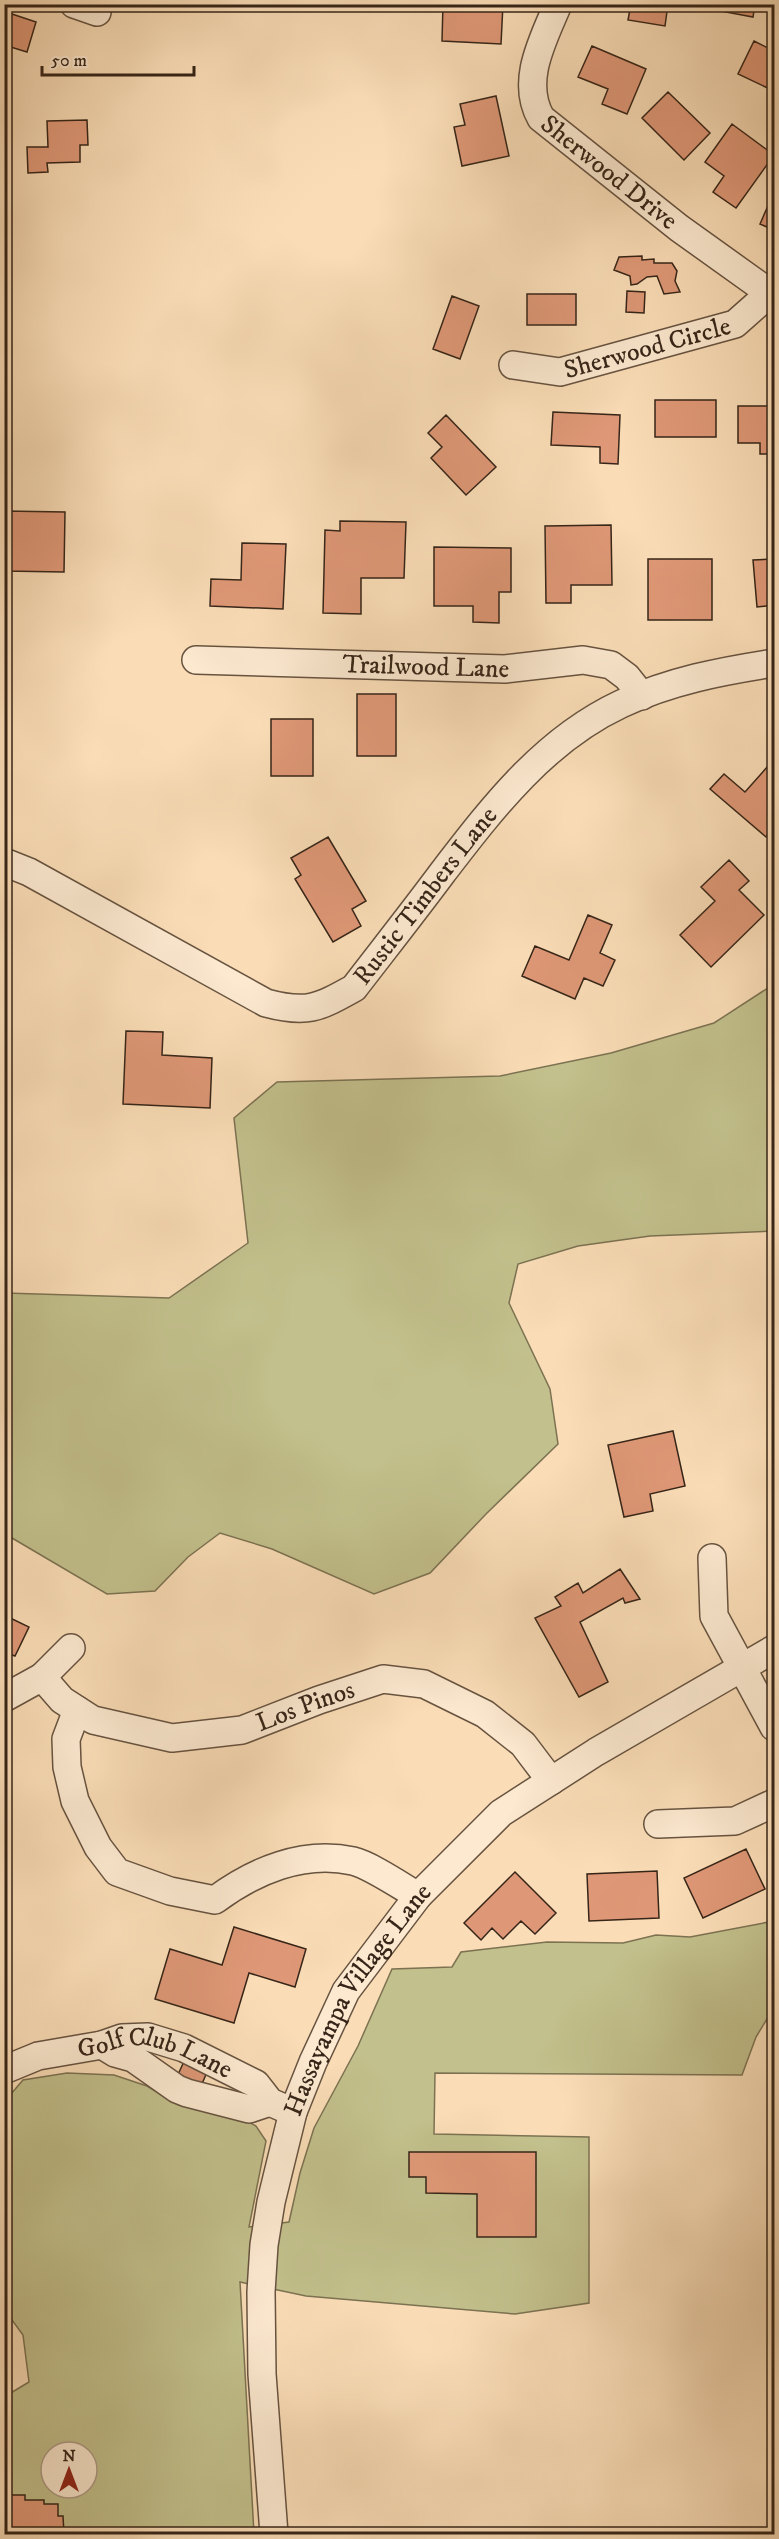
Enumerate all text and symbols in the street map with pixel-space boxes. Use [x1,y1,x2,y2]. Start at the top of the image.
scale bar [42,39,194,77]
text: 50 m [51,50,87,72]
street label: Sherwood Drive [534,108,684,237]
street label: Sherwood Circle [560,309,734,387]
street label: Trailwood Lane [342,648,510,686]
street label: Rustic Timbers Lane [346,800,505,992]
street label: Los Pinos [251,1673,359,1739]
street label: Hassayampa Village Lane [277,1876,438,2121]
street label: Golf Club Lane [75,2021,238,2086]
north arrow [39,2440,99,2500]
text: N [62,2446,76,2466]

